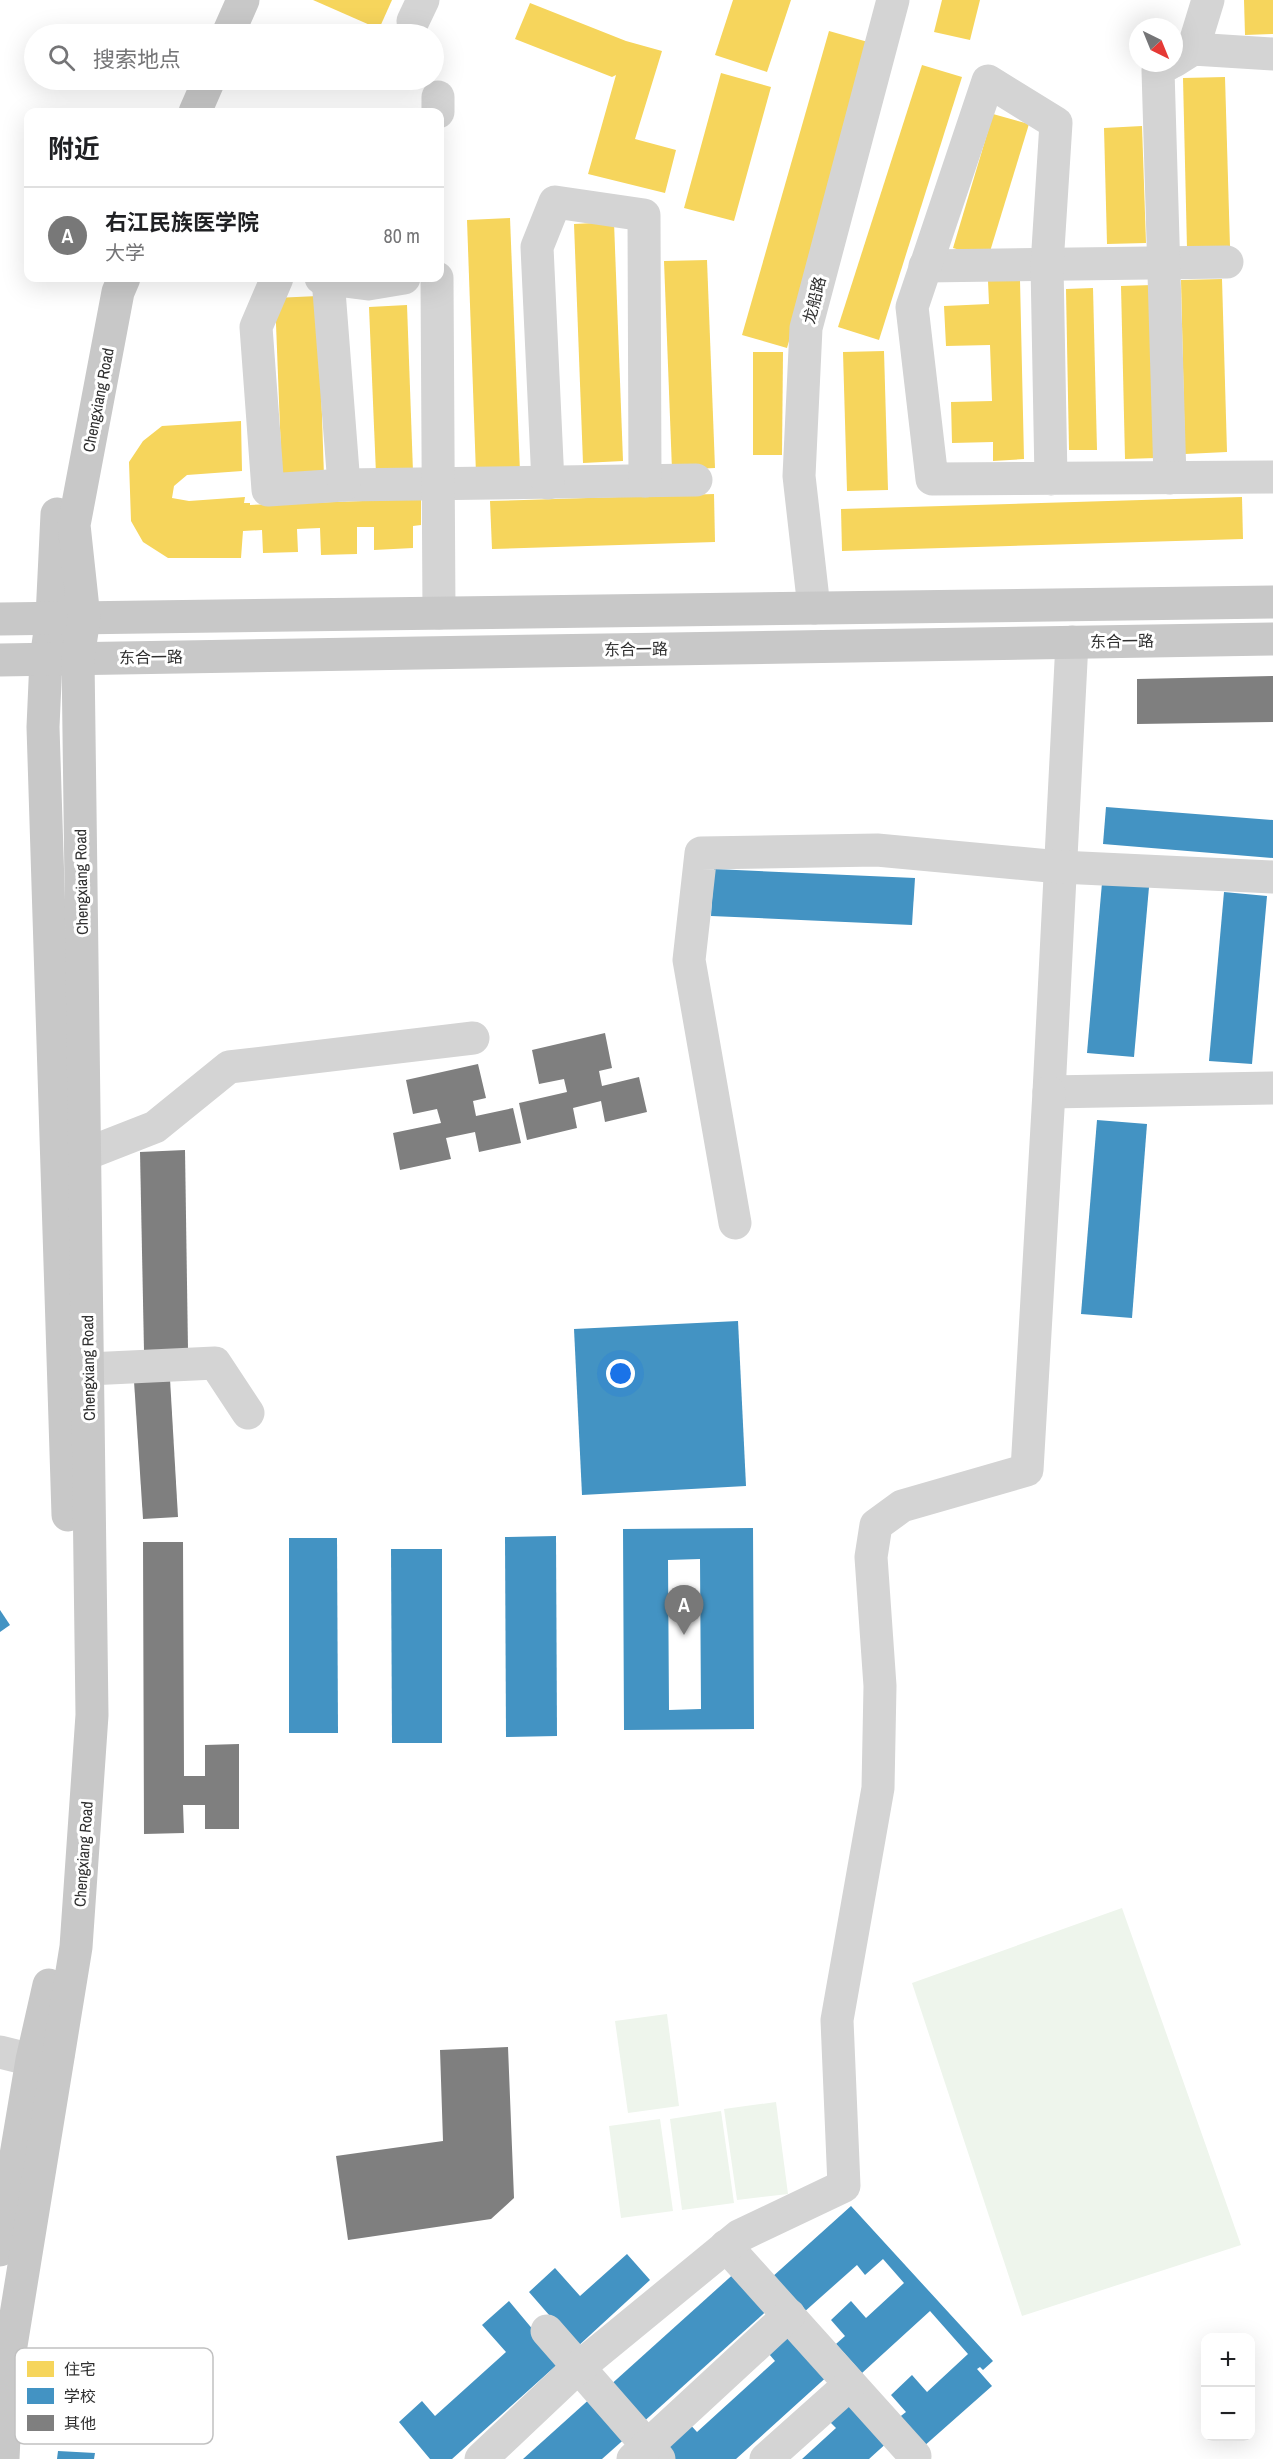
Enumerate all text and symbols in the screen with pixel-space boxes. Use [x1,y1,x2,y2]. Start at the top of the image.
north arrow [1129,18,1183,72]
search box [24,24,444,90]
icon: search [45,41,78,74]
text: 搜索地点 [93,44,181,74]
text: 附近 [48,131,100,166]
text: 右江民族医学院 [105,207,259,237]
text: A [62,222,73,249]
text: 80 m [384,222,420,249]
text: 大学 [105,239,145,266]
street label: 龙船路 [798,274,830,326]
street label: Chengxiang Road [77,346,119,454]
street label: 东合一路 [1090,629,1154,653]
street label: 东合一路 [604,637,668,661]
street label: 东合一路 [119,645,183,669]
street label: Chengxiang Road [69,829,93,935]
street label: Chengxiang Road [76,1315,100,1421]
your location [606,1359,635,1388]
pin: A [664,1586,704,1635]
street label: Chengxiang Road [68,1800,98,1908]
map controls [1201,2333,1255,2441]
button: + [1201,2333,1255,2387]
legend [15,2348,213,2444]
text: 住宅 [64,2358,96,2380]
text: 学校 [64,2385,96,2407]
button: − [1201,2387,1255,2441]
text: 其他 [64,2412,96,2434]

